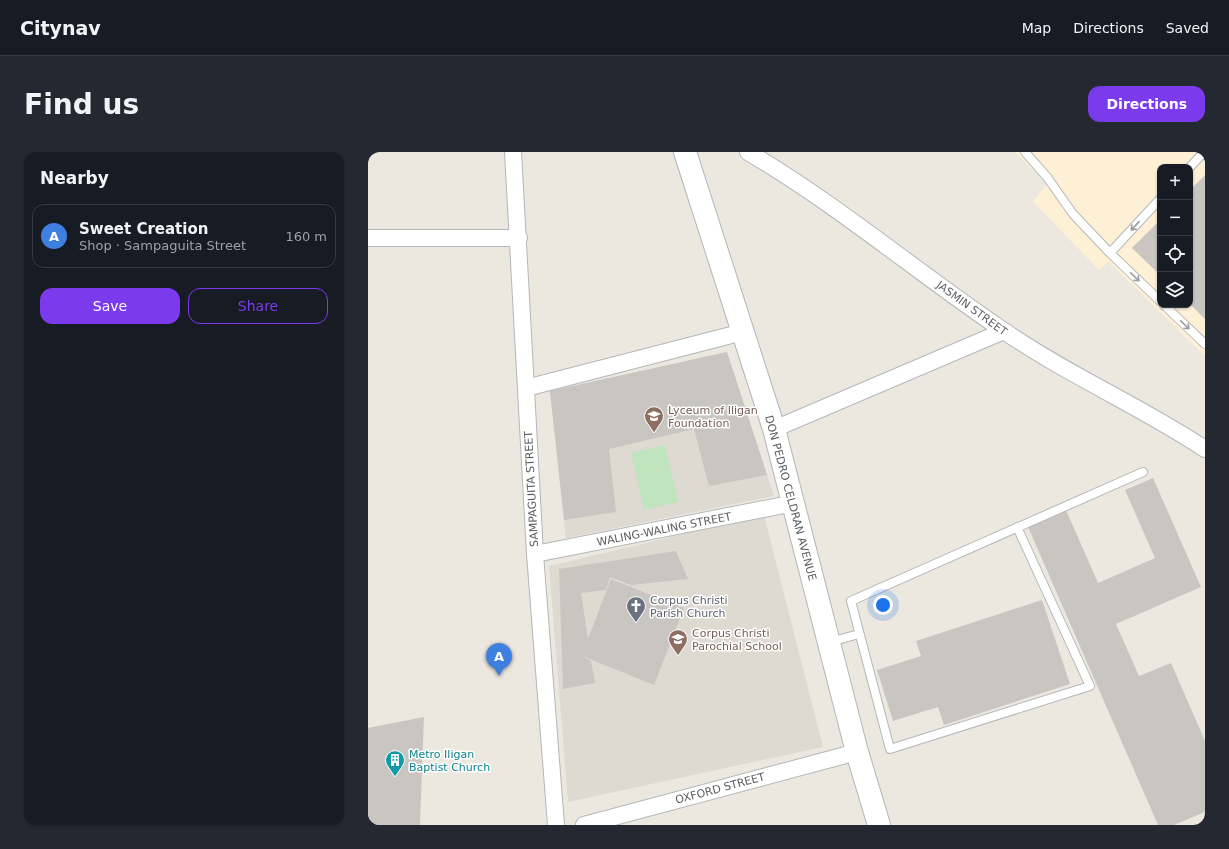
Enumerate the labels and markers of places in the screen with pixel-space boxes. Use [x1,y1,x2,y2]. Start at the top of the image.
place label: Lyceum of Iligan Foundation [668,404,758,430]
school or university icon: Lyceum of Iligan Foundation [643,405,665,433]
place label: Corpus Christi Parish Church [650,594,727,620]
church icon: Corpus Christi Parish Church [625,595,647,623]
place label: Corpus Christi Parochial School [692,627,782,653]
school or university icon: Corpus Christi Parochial School [667,628,689,656]
pin: A [486,643,512,676]
place label: Metro Iligan Baptist Church [409,748,490,774]
building icon: Metro Iligan Baptist Church [384,749,406,777]

